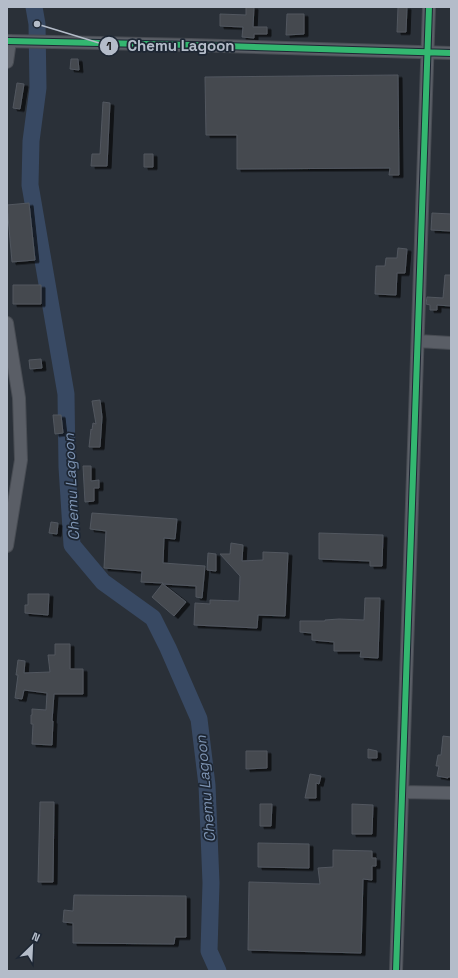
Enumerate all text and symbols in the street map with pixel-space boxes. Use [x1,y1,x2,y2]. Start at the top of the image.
callout: Chemu Lagoon [99,32,242,59]
text: Chemu Lagoon [127,36,235,55]
text: 1 [106,38,112,54]
water label: Chemu Lagoon [59,432,83,541]
water label: Chemu Lagoon [191,734,219,843]
north arrow [12,926,52,966]
text: N [30,929,42,945]

